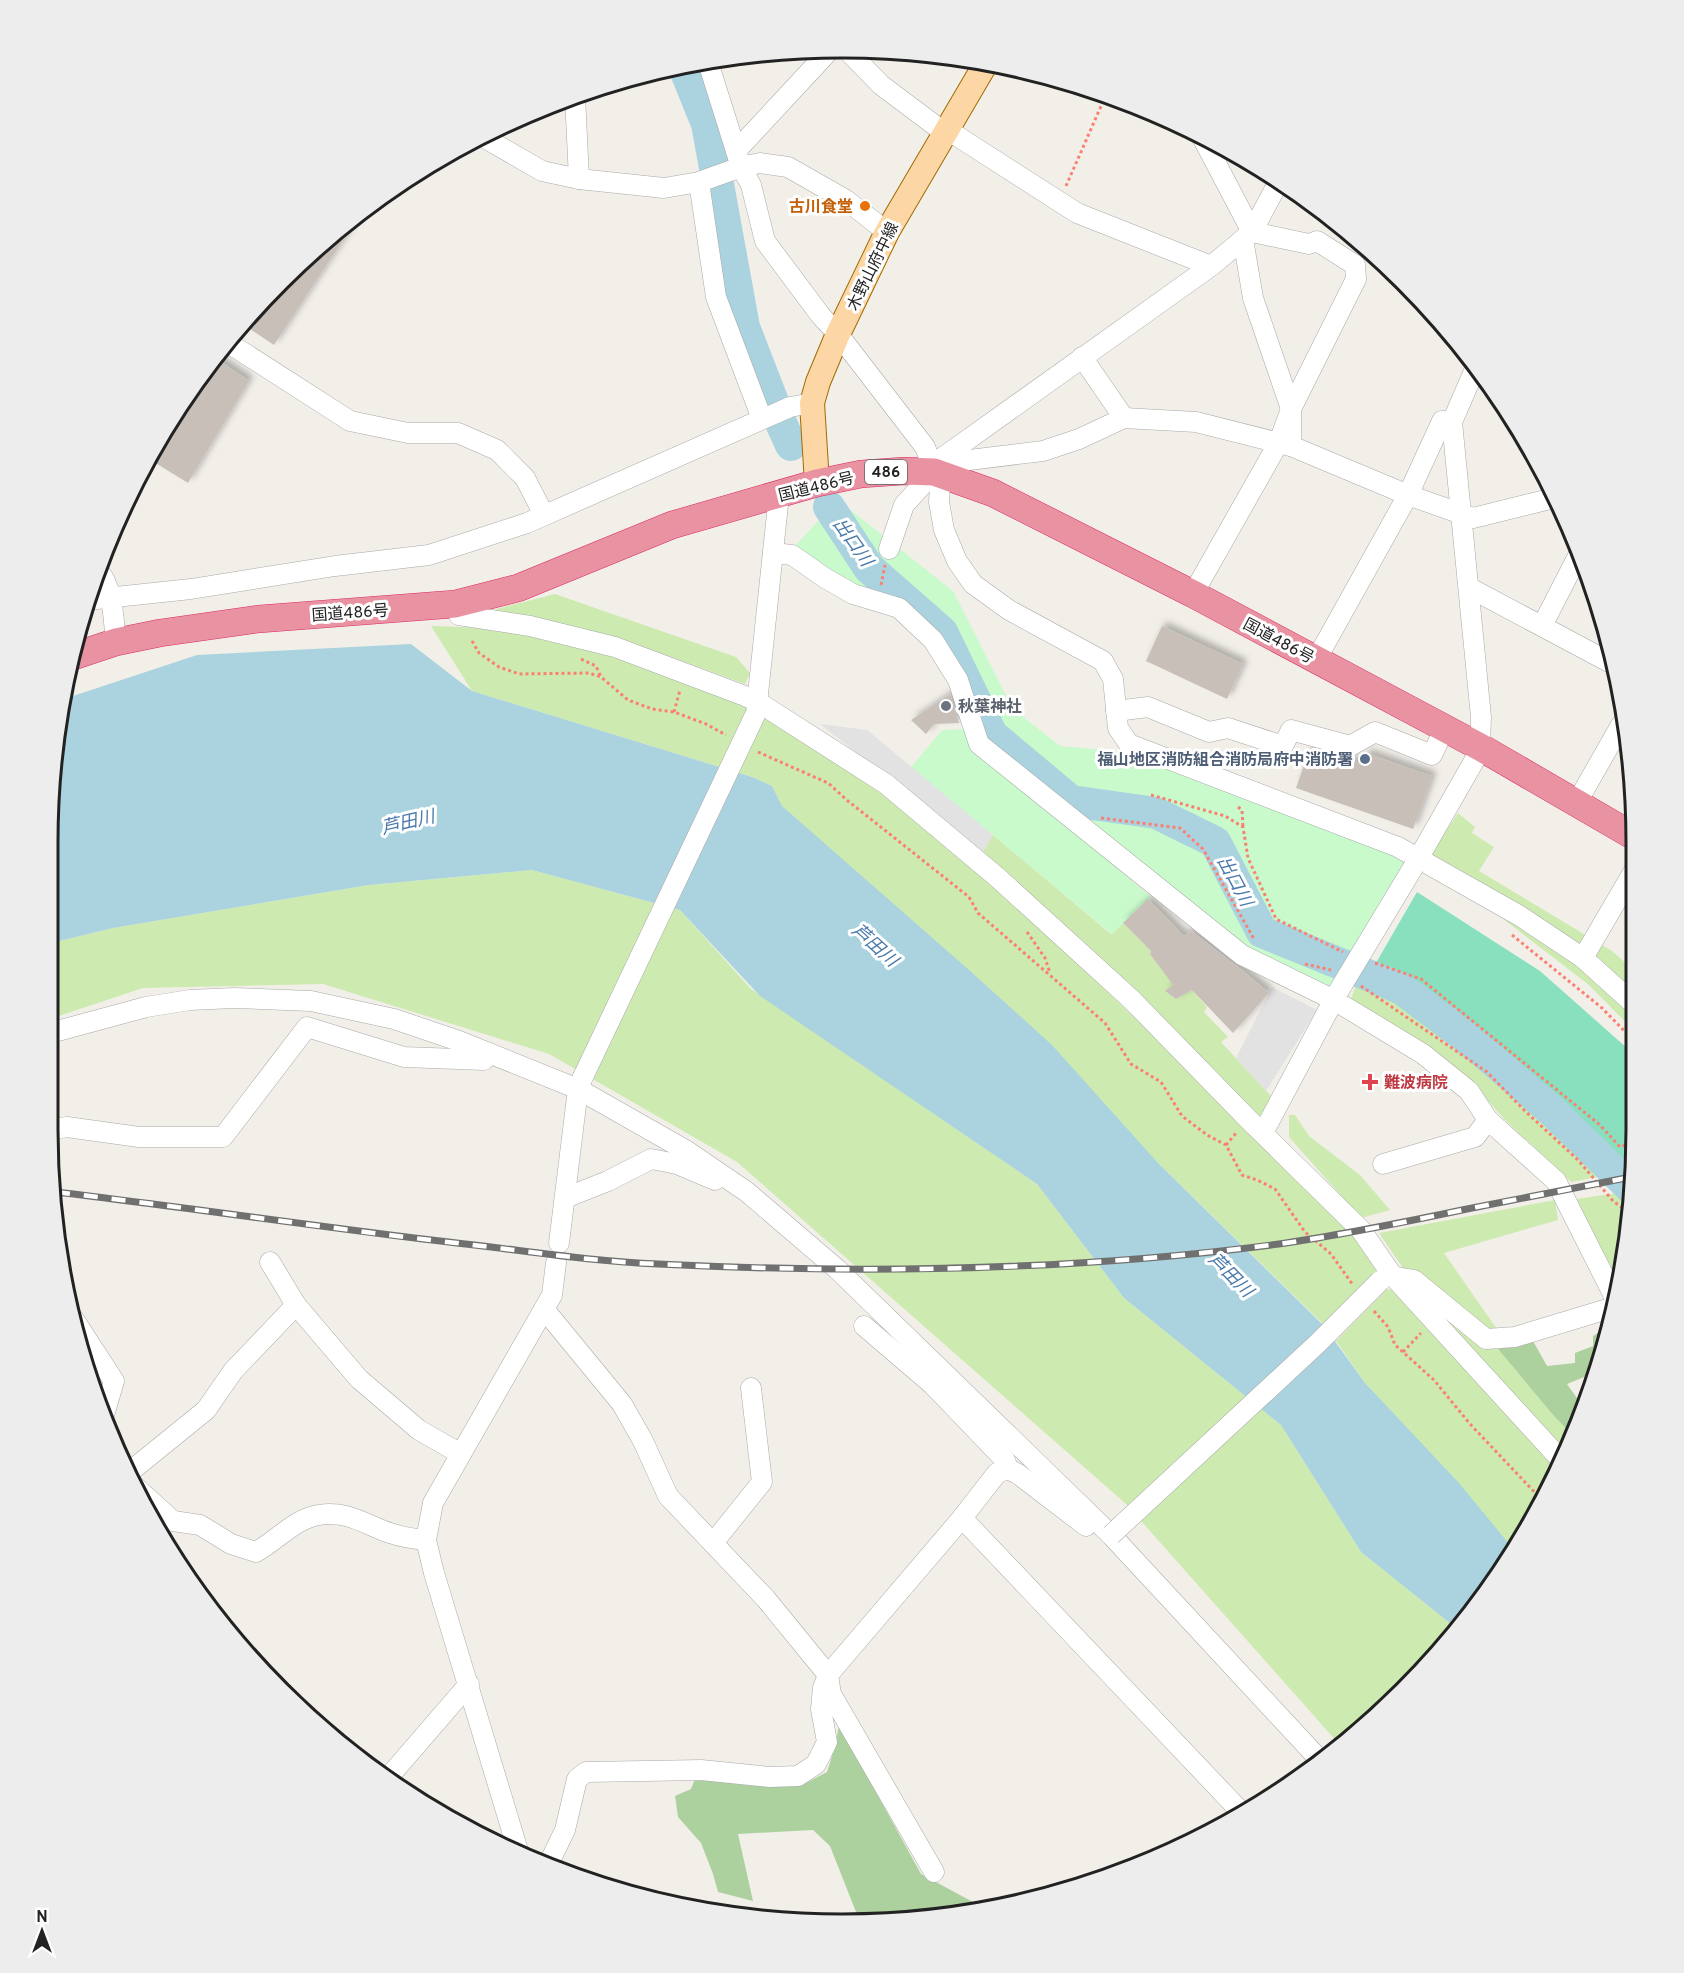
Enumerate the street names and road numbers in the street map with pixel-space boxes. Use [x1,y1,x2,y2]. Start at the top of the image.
street label: 木野山府中線 [844,219,904,314]
road number: 486 [865,460,907,484]
street label: 国道486号 [777,469,856,507]
street label: 国道486号 [311,601,389,627]
street label: 国道486号 [1239,615,1317,669]

